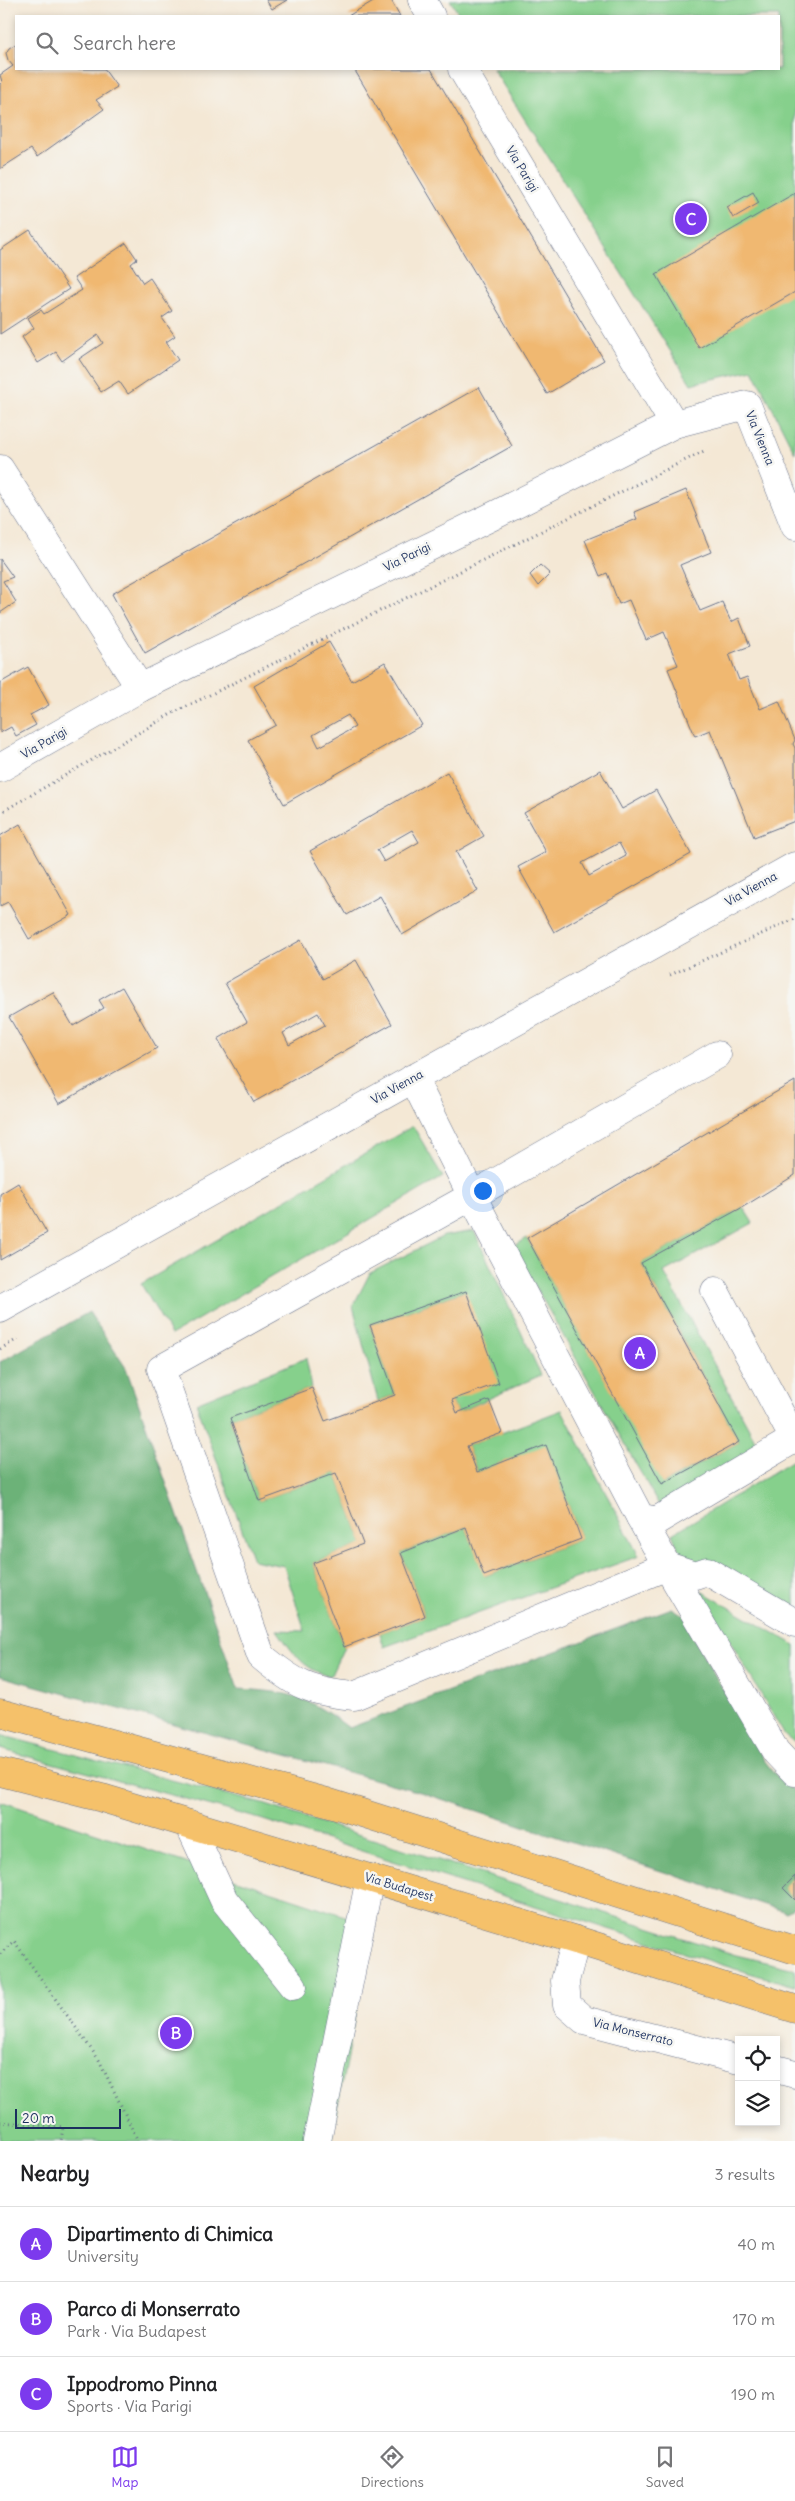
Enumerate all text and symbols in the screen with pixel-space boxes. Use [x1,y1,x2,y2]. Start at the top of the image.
search box [15,15,780,70]
icon: search [33,29,61,57]
text: Search here [73,31,176,55]
street label: Via Parigi [503,143,542,194]
pin: C [675,200,707,238]
street label: Via Vienna [743,408,778,467]
street label: Via Parigi [381,539,433,574]
street label: Via Parigi [18,723,69,762]
street label: Via Vienna [722,868,780,909]
street label: Via Vienna [368,1066,426,1107]
your location [470,1178,496,1204]
pin: A [624,1334,656,1372]
street label: Via Budapest [363,1869,435,1904]
pin: B [160,2014,192,2052]
street label: Via Monserrato [591,2014,675,2049]
map controls [735,2036,780,2126]
button: locate [735,2036,780,2081]
button: layers [735,2081,780,2126]
scale bar [15,2106,121,2129]
text: 20 m [22,2109,55,2127]
text: Nearby [20,2160,90,2187]
text: 3 results [715,2164,775,2184]
text: Dipartimento di Chimica [67,2222,273,2246]
text: A [31,2234,41,2254]
text: 40 m [737,2234,775,2254]
text: University [67,2246,139,2266]
text: Parco di Monserrato [67,2297,240,2321]
text: B [31,2309,41,2329]
text: 170 m [732,2309,775,2329]
text: Park · Via Budapest [67,2321,206,2341]
text: Ippodromo Pinna [67,2372,217,2396]
text: C [31,2384,41,2404]
text: 190 m [731,2384,775,2404]
text: Sports · Via Parigi [67,2396,192,2416]
tab: Map [111,2443,139,2491]
tab: Directions [361,2443,424,2491]
tab: Saved [646,2443,684,2491]

